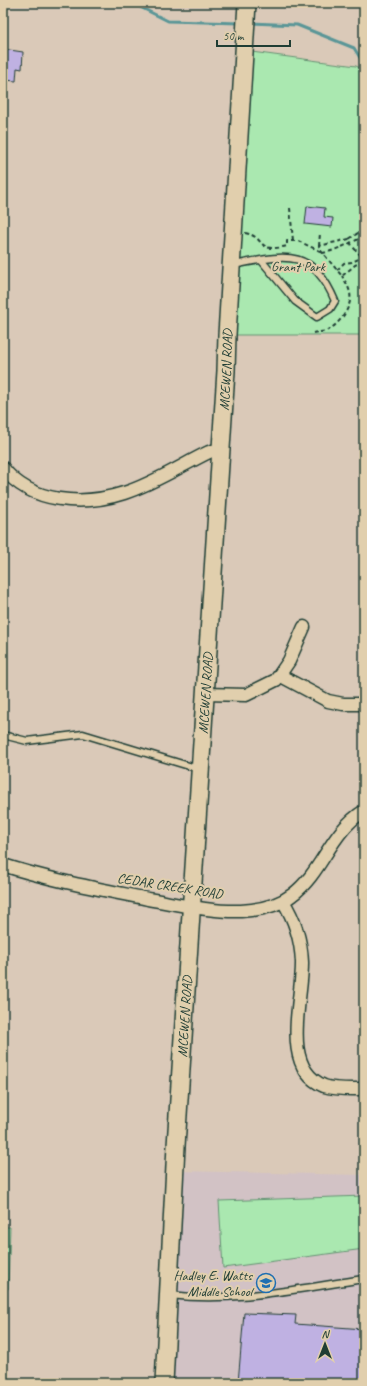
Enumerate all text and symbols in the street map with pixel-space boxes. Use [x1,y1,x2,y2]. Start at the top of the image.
scale bar [217,22,290,48]
text: 50 m [223,28,245,44]
park label: Grant Park [271,258,326,275]
street label: MCEWEN ROAD [215,327,236,411]
street label: MCEWEN ROAD [194,650,216,734]
street label: CEDAR CREEK ROAD [116,869,225,903]
street label: MCEWEN ROAD [173,974,196,1058]
place label: Hadley E. Watts Middle School [174,1267,255,1300]
school or university icon: Hadley E. Watts Middle School [255,1272,277,1294]
north arrow [305,1324,345,1364]
text: N [322,1327,331,1341]

